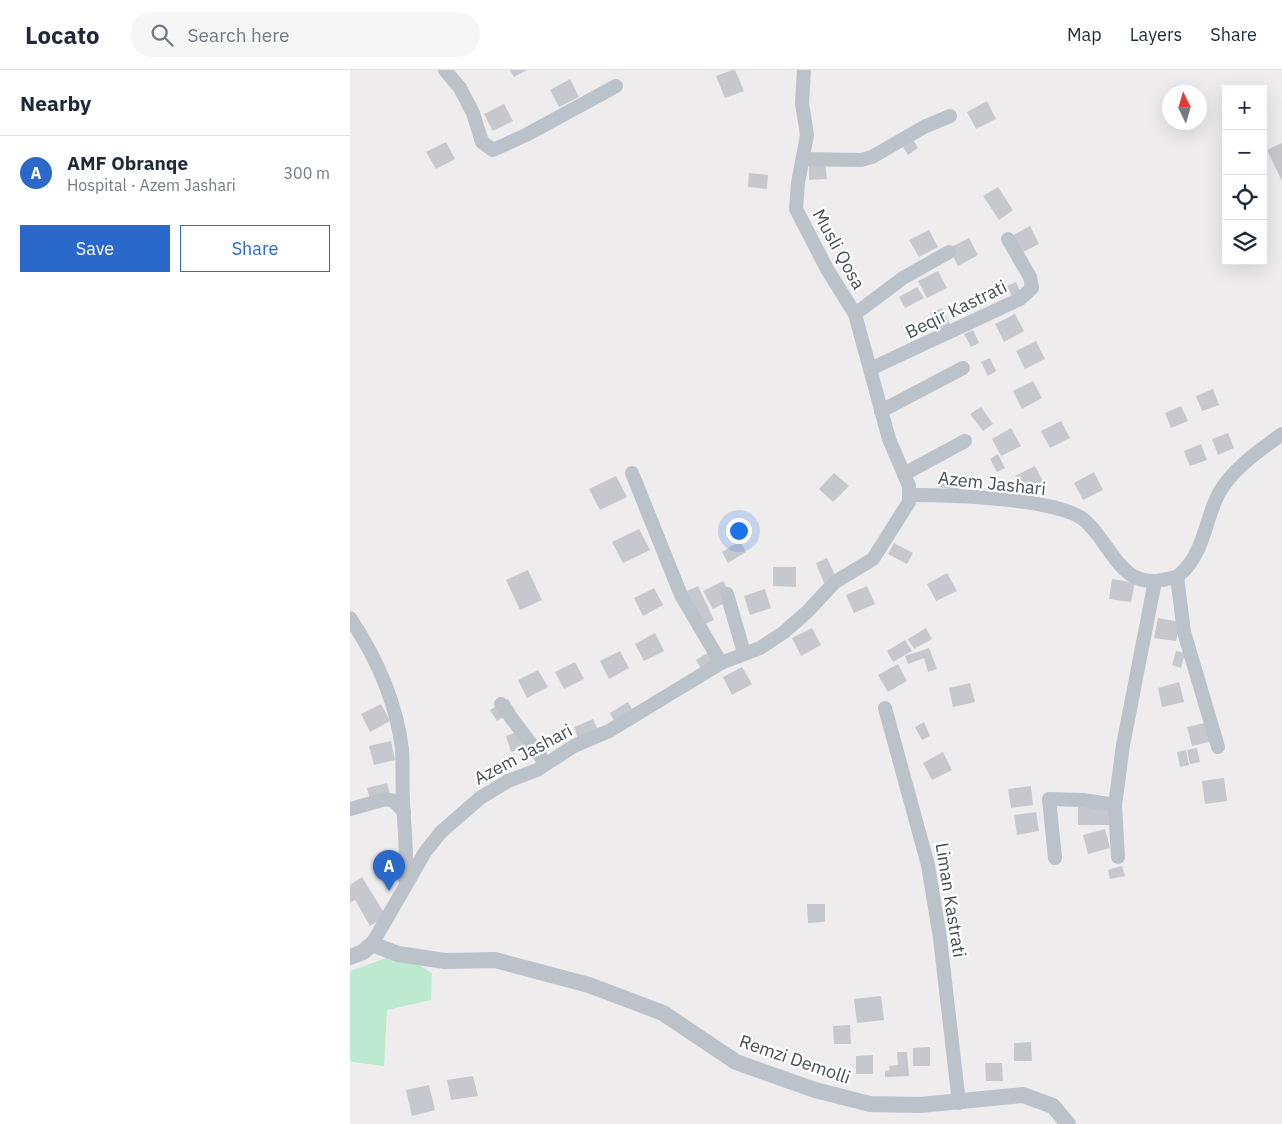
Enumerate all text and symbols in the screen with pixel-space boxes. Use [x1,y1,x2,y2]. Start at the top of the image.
search box [130,12,480,57]
text: Locato [25,19,100,51]
icon: search [148,21,176,49]
text: Search here [188,23,289,47]
text: Map [1067,23,1102,46]
text: Layers [1130,23,1182,46]
text: Share [1210,23,1257,46]
north arrow [1162,85,1207,130]
map controls [1222,85,1267,265]
button: + [1222,85,1267,130]
text: Nearby [20,89,91,117]
button: − [1222,130,1267,175]
text: AMF Obranqe [67,151,188,175]
text: A [31,163,41,183]
text: 300 m [283,163,330,183]
text: Hospital · Azem Jashari [67,175,236,195]
button: locate [1222,175,1267,220]
street label: Musli Qosa [808,205,871,294]
button: layers [1222,220,1267,265]
button: Save [20,225,170,272]
button: Share [180,225,330,272]
street label: Beqir Kastrati [901,275,1011,343]
street label: Azem Jashari [937,466,1047,500]
your location [726,518,752,544]
street label: Azem Jashari [470,718,576,790]
street label: Liman Kastrati [931,841,971,959]
pin: A [373,850,405,891]
street label: Remzi Demolli [736,1029,854,1089]

